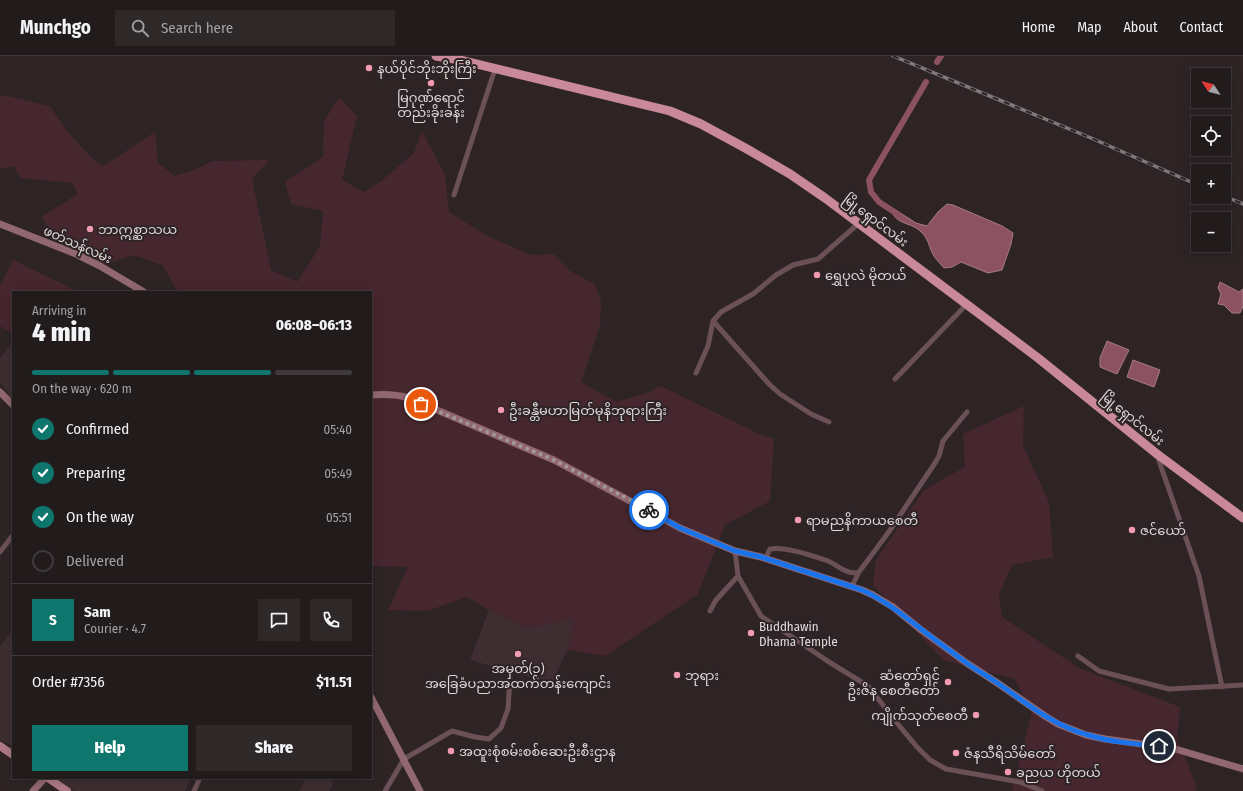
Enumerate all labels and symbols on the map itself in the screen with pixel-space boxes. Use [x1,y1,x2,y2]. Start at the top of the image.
place label: နယ်ပိုင်ဘိုးဘိုးကြီး [377,60,477,79]
marker: နယ်ပိုင်ဘိုးဘိုးကြီး [364,63,374,73]
north arrow [1191,68,1231,108]
marker: မြဂုဏ်ရောင် တည်းခိုးခန်း [426,78,436,88]
place label: မြဂုဏ်ရောင် တည်းခိုးခန်း [397,89,465,123]
street label: မြို့ရှောင်လမ်း [839,190,912,252]
street label: ဖတ်သန်လမ်း [40,222,115,269]
place label: ဘာဣစ္ဆာသယ [98,222,177,240]
marker: ဘာဣစ္ဆာသယ [85,224,95,234]
place label: ရွှေပုလဲ မိုတယ် [825,267,907,286]
marker: ရွှေပုလဲ မိုတယ် [812,270,822,280]
pin [404,387,438,421]
street label: မြို့ရှောင်လမ်း [1096,388,1168,451]
place label: ဦးခန္တီမဟာမြတ်မုနိဘုရားကြီး [509,402,667,421]
marker: ဦးခန္တီမဟာမြတ်မုနိဘုရားကြီး [496,405,506,415]
courier [629,490,669,530]
place label: ရာမညနိကာယစေတီ [806,512,918,531]
marker: ရာမညနိကာယစေတီ [793,515,803,525]
place label: ဇင်ယော် [1140,522,1186,538]
marker: ဇင်ယော် [1127,525,1137,535]
place label: Buddhawin Dhama Temple [759,619,838,649]
marker: Buddhawin Dhama Temple [746,628,756,638]
marker: အမှတ်(၃) အခြေခံပညာအထက်တန်းကျောင်း [513,649,523,659]
place label: အမှတ်(၃) အခြေခံပညာအထက်တန်းကျောင်း [425,660,611,694]
place label: ဆံတော်ရှင် ဦးဇိန စေတီတော် [848,667,940,701]
place label: ဘုရား [685,668,719,686]
marker: ဘုရား [672,670,682,680]
marker: ဆံတော်ရှင် ဦးဇိန စေတီတော် [943,677,953,687]
place label: ကျိုက်သုတ်စေတီ [871,707,968,726]
marker: ကျိုက်သုတ်စေတီ [971,710,981,720]
pin [1142,729,1176,763]
place label: အထူးစုံစမ်းစစ်ဆေးဦးစီးဌာန [459,743,616,762]
place label: ဇံနသီရိသိမ်တော် [964,745,1056,764]
marker: အထူးစုံစမ်းစစ်ဆေးဦးစီးဌာန [446,746,456,756]
marker: ဇံနသီရိသိမ်တော် [951,748,961,758]
place label: ခညယ ဟိုတယ် [1016,764,1101,783]
marker: ခညယ ဟိုတယ် [1003,767,1013,777]

